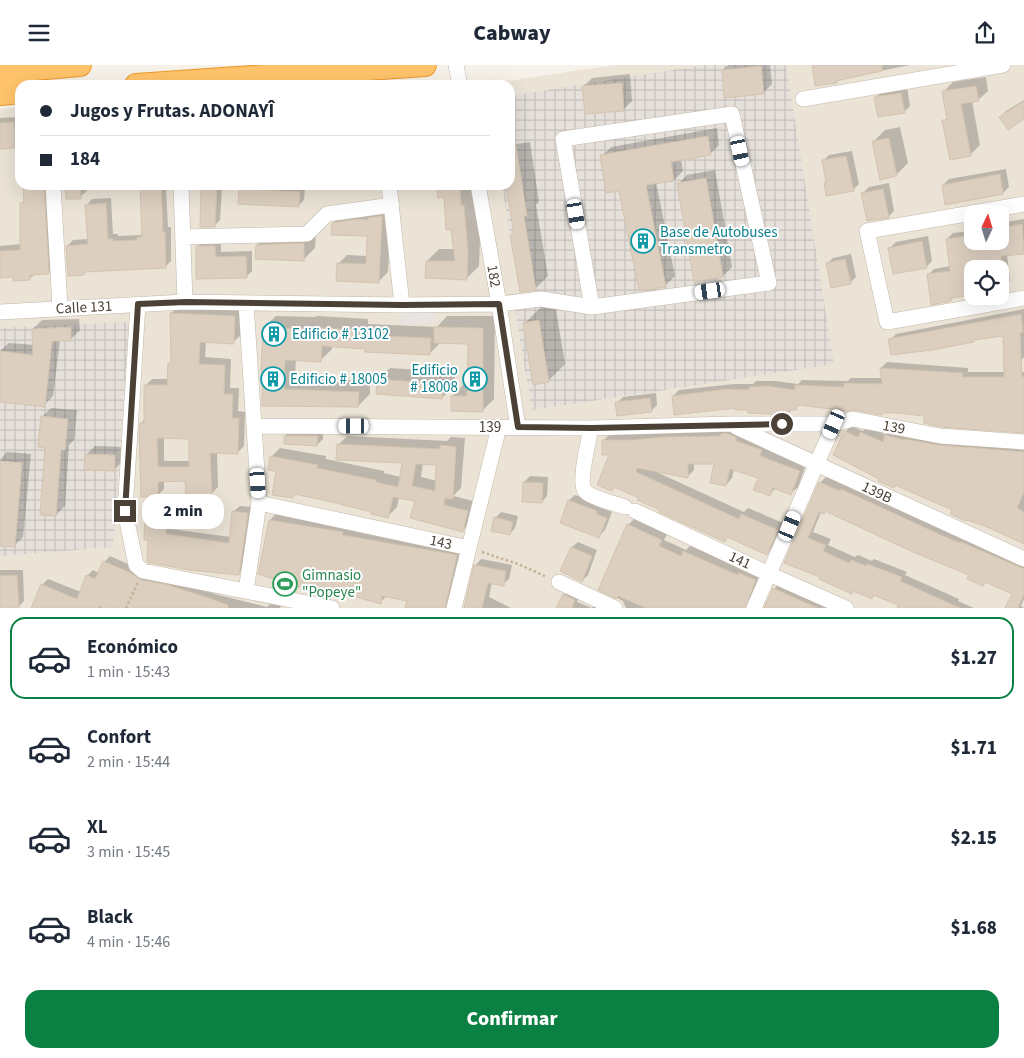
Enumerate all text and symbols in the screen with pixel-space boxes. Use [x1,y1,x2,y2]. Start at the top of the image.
text: Cabway [473,17,551,49]
icon: menu [25,19,53,47]
icon: share [971,19,999,47]
text: Jugos y Frutas. ADONAYÎ [70,98,274,125]
car [729,135,750,167]
text: 184 [70,146,100,173]
car [566,198,585,230]
north arrow [964,205,1009,250]
map controls [964,205,1009,305]
place label: Base de Autobuses Transmetro [660,222,778,260]
building icon: Base de Autobuses Transmetro [630,228,656,254]
button: locate [964,260,1009,305]
street label: 182 [481,263,506,289]
car [694,281,725,301]
street label: Calle 131 [55,296,113,319]
building icon: Edificio # 13102 [261,321,287,347]
place label: Edificio # 13102 [292,324,389,345]
place label: Edificio # 18008 [410,360,458,398]
building icon: Edificio # 18005 [260,366,286,392]
building icon: Edificio # 18008 [462,366,488,392]
place label: Edificio # 18005 [290,369,387,390]
car [821,407,846,441]
route start [771,413,793,435]
street label: 139 [881,415,907,440]
street label: 139 [479,417,501,438]
car [339,419,369,434]
car [249,468,266,498]
street label: 139B [858,476,896,509]
callout: 2 min [142,493,225,529]
route end [114,500,136,522]
text: 2 min [163,500,203,522]
car [777,509,802,543]
street label: 143 [428,530,454,555]
street label: 141 [725,546,754,575]
place label: Gimnasio "Popeye" [302,565,361,603]
sports icon: Gimnasio "Popeye" [272,571,298,597]
text: Económico [87,634,178,661]
icon: car [27,636,72,681]
text: $1.27 [951,645,997,672]
text: 1 min · 15:43 [87,661,170,683]
text: Confort [87,724,151,751]
icon: car [27,726,72,771]
text: $1.71 [951,735,997,762]
text: 2 min · 15:44 [87,751,170,773]
text: XL [87,814,108,841]
icon: car [27,816,72,861]
text: $2.15 [951,825,997,852]
text: 3 min · 15:45 [87,841,170,863]
text: Black [87,904,133,931]
icon: car [27,906,72,951]
text: $1.68 [951,915,997,942]
text: 4 min · 15:46 [87,931,170,953]
button: Confirmar [25,990,999,1048]

